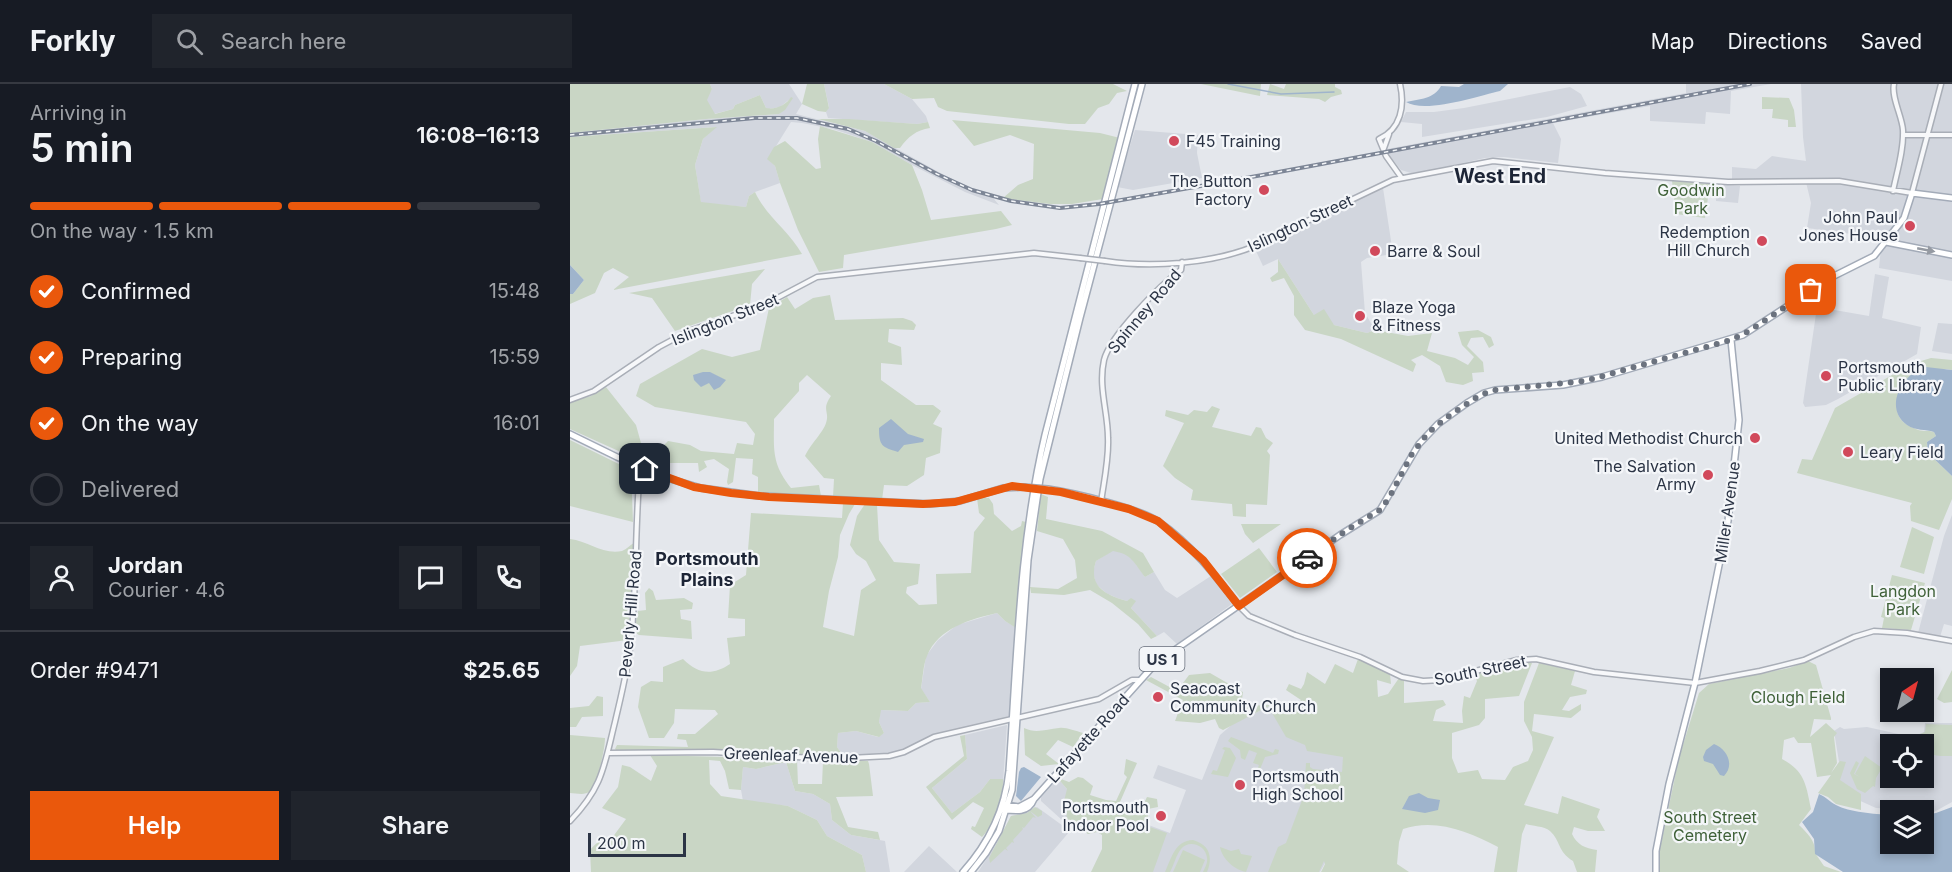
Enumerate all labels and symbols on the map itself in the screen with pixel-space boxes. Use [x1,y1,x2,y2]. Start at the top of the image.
place label: F45 Training [1186,131,1281,151]
marker: F45 Training [1167,134,1181,148]
district label: West End [1454,164,1546,188]
place label: The Button Factory [1169,171,1252,209]
park label: Goodwin Park [1657,180,1725,218]
marker: The Button Factory [1257,183,1271,197]
street label: Islington Street [1244,190,1356,256]
place label: John Paul Jones House [1799,207,1898,245]
marker: John Paul Jones House [1903,219,1917,233]
place label: Redemption Hill Church [1660,222,1750,260]
marker: Redemption Hill Church [1755,234,1769,248]
place label: Barre & Soul [1387,241,1480,261]
marker: Barre & Soul [1368,244,1382,258]
one-way arrow [1916,246,1935,255]
pin [1785,264,1836,315]
street label: Spinney Road [1103,265,1185,357]
street label: Islington Street [669,288,781,350]
place label: Blaze Yoga & Fitness [1372,297,1456,335]
marker: Blaze Yoga & Fitness [1353,309,1367,323]
place label: Portsmouth Public Library [1838,357,1942,395]
marker: Portsmouth Public Library [1819,369,1833,383]
place label: United Methodist Church [1554,428,1743,448]
marker: United Methodist Church [1748,431,1762,445]
place label: Leary Field [1860,442,1944,462]
pin [619,443,670,494]
marker: Leary Field [1841,445,1855,459]
place label: The Salvation Army [1593,456,1696,494]
street label: Miller Avenue [1710,460,1744,564]
marker: The Salvation Army [1701,468,1715,482]
courier [1277,528,1337,588]
district label: Portsmouth Plains [655,548,759,590]
street label: Peverly Hill Road [614,550,646,678]
park label: Langdon Park [1870,581,1936,619]
road number: US 1 [1140,647,1184,671]
street label: South Street [1432,650,1528,690]
north arrow [1880,668,1934,722]
place label: Seacoast Community Church [1170,678,1316,716]
park label: Clough Field [1751,687,1845,707]
street label: Lafayette Road [1043,689,1133,787]
marker: Seacoast Community Church [1151,690,1165,704]
street label: Greenleaf Avenue [723,743,859,767]
place label: Portsmouth High School [1252,766,1343,804]
marker: Portsmouth High School [1233,778,1247,792]
place label: Portsmouth Indoor Pool [1062,797,1149,835]
park label: South Street Cemetery [1663,807,1757,845]
marker: Portsmouth Indoor Pool [1154,809,1168,823]
scale bar [588,830,686,858]

